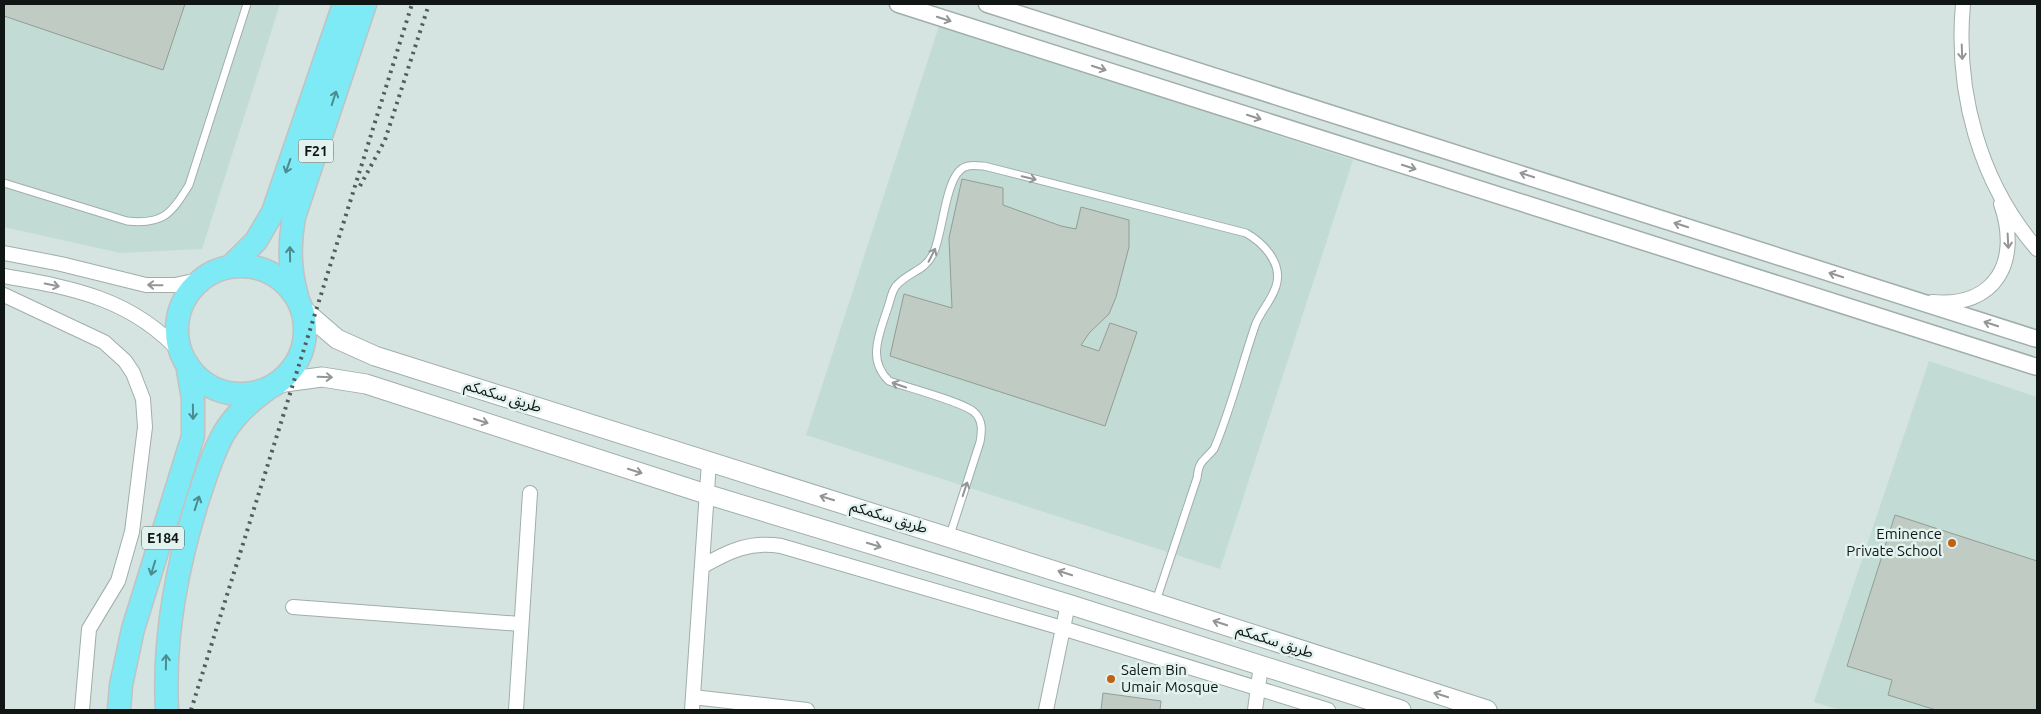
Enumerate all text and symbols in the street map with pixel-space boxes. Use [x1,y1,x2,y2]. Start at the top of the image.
one-way arrow [936,14,952,24]
one-way arrow [1957,44,1966,60]
one-way arrow [1091,64,1106,73]
one-way arrow [329,91,339,107]
one-way arrow [1245,113,1261,123]
road number: F21 [298,140,334,162]
one-way arrow [283,158,293,174]
one-way arrow [1400,162,1416,172]
one-way arrow [1519,170,1535,180]
one-way arrow [1020,174,1036,183]
one-way arrow [1674,220,1690,229]
one-way arrow [2003,233,2012,249]
one-way arrow [285,246,295,262]
one-way arrow [928,248,937,263]
one-way arrow [1828,269,1844,279]
one-way arrow [43,281,59,290]
one-way arrow [147,281,163,290]
one-way arrow [1983,319,1999,329]
one-way arrow [316,373,332,382]
street label: طريق سكمكم [462,376,544,418]
one-way arrow [891,379,907,389]
one-way arrow [189,404,198,420]
one-way arrow [472,417,488,426]
one-way arrow [627,466,643,476]
one-way arrow [961,482,970,498]
one-way arrow [819,493,835,503]
one-way arrow [193,495,203,511]
street label: طريق سكمكم [848,497,930,539]
place label: Eminence Private School [1846,525,1942,559]
road number: E184 [142,526,184,550]
marker: Eminence Private School [1946,537,1958,549]
one-way arrow [866,540,882,550]
one-way arrow [148,560,158,576]
one-way arrow [1058,568,1074,577]
one-way arrow [1212,618,1228,628]
street label: طريق سكمكم [1234,620,1316,664]
one-way arrow [162,654,171,670]
place label: Salem Bin Umair Mosque [1121,661,1219,695]
marker: Salem Bin Umair Mosque [1105,673,1117,685]
one-way arrow [1434,690,1449,699]

